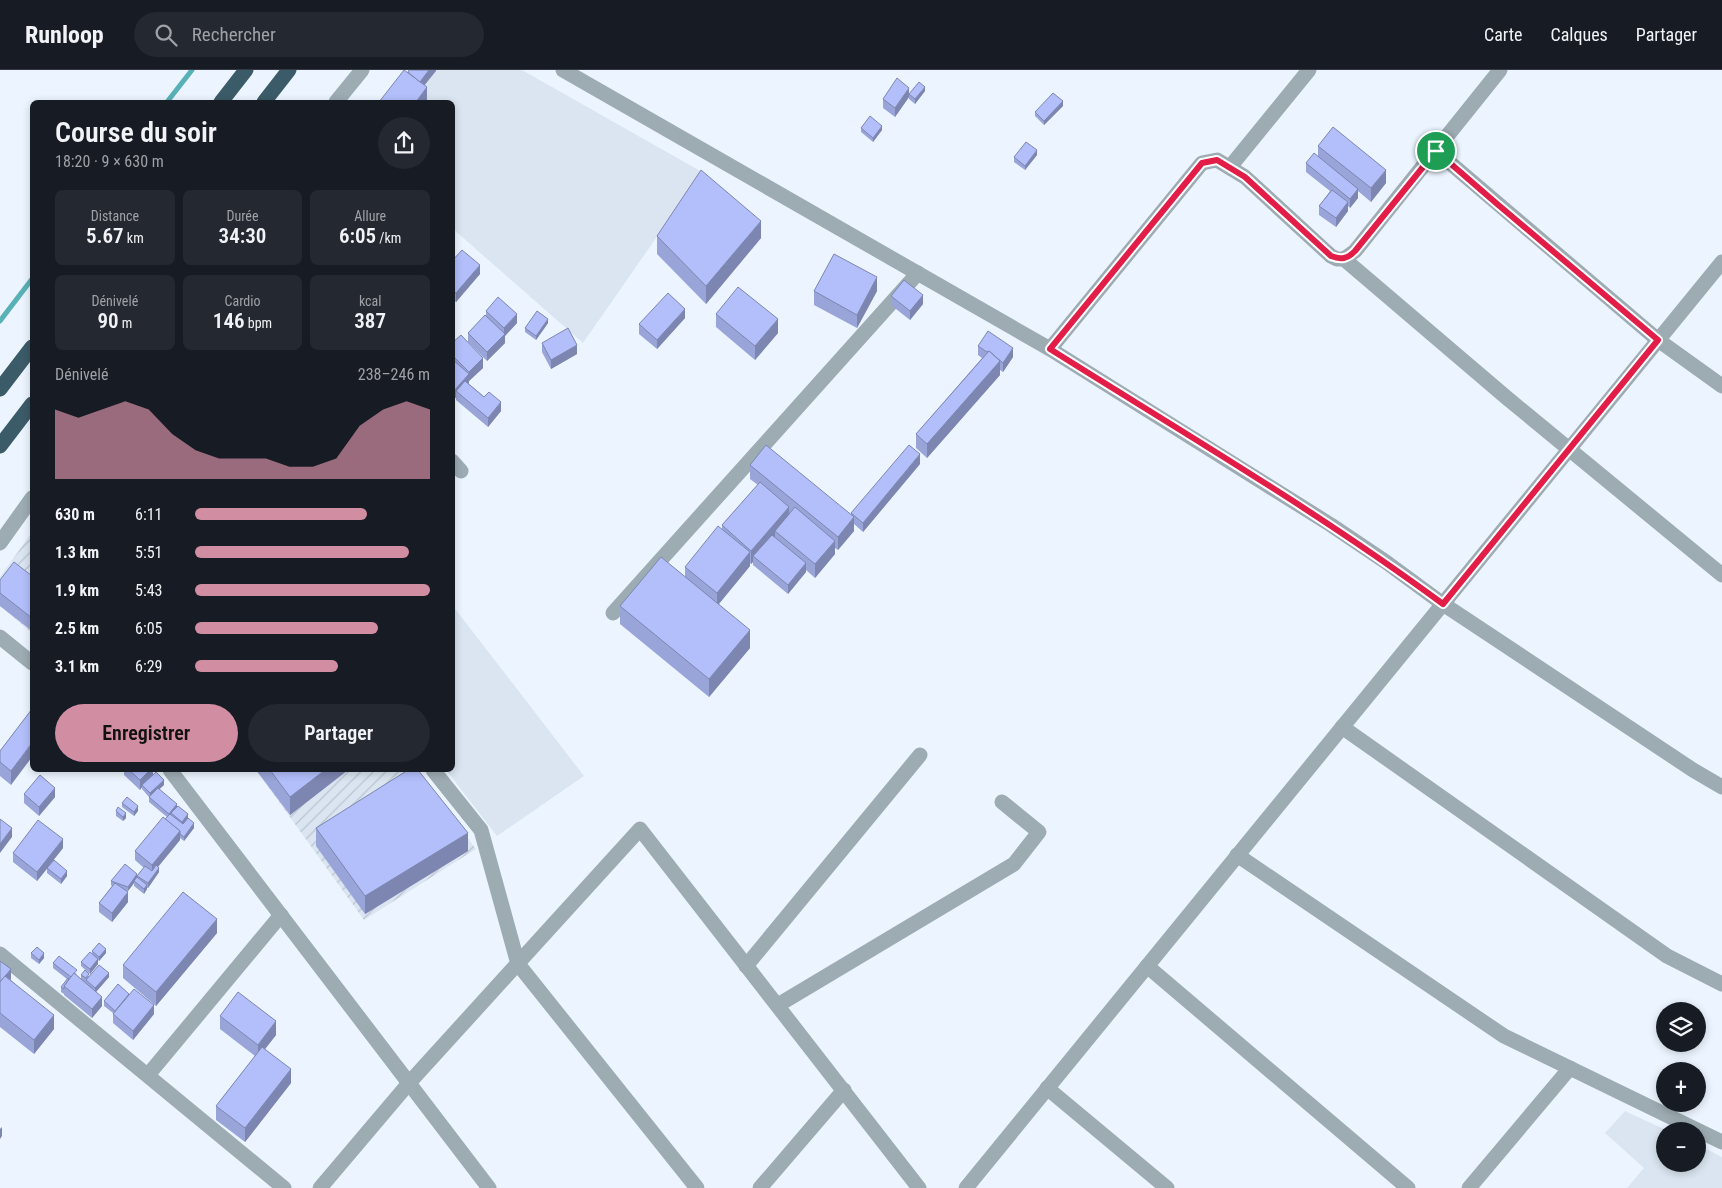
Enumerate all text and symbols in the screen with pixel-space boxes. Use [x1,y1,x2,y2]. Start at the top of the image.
search box [134,12,484,57]
text: Runloop [25,21,104,49]
icon: search [152,21,180,49]
text: Rechercher [192,23,276,46]
text: Carte [1484,24,1523,45]
text: Calques [1551,24,1608,45]
text: Partager [1636,24,1697,45]
text: Course du soir [55,116,217,149]
button: share [378,117,430,169]
pin [1415,130,1457,172]
icon: arrive [1422,137,1450,165]
text: 18:20 · 9 × 630 m [55,152,164,171]
text: Distance [91,208,139,224]
text: Durée [226,208,259,224]
text: Allure [354,208,386,224]
text: 5.67 [86,224,124,248]
text: 34:30 [219,224,266,248]
text: 6:05 [339,224,376,248]
text: km [124,230,144,246]
text: /km [376,230,401,246]
text: Dénivelé [91,293,138,309]
text: Cardio [225,293,260,309]
text: kcal [359,293,381,309]
text: 90 [97,309,119,333]
text: 146 [213,309,245,333]
text: 387 [354,309,386,333]
text: m [119,315,132,331]
text: bpm [245,315,272,331]
text: Dénivelé [55,365,108,384]
text: 238–246 m [358,365,430,384]
text: 630 m [55,505,95,524]
text: 6:11 [135,505,162,524]
text: 1.3 km [55,543,99,562]
text: 5:51 [135,543,162,562]
text: 1.9 km [55,581,99,600]
text: 5:43 [135,581,162,600]
text: 2.5 km [55,619,99,638]
text: 6:05 [135,619,162,638]
text: 3.1 km [55,657,99,676]
text: 6:29 [135,657,162,676]
button: Enregistrer [55,704,238,762]
button: Partager [248,704,430,762]
map controls [1656,1002,1706,1172]
button: layers [1656,1002,1706,1052]
button: + [1656,1062,1706,1112]
button: − [1656,1122,1706,1172]

